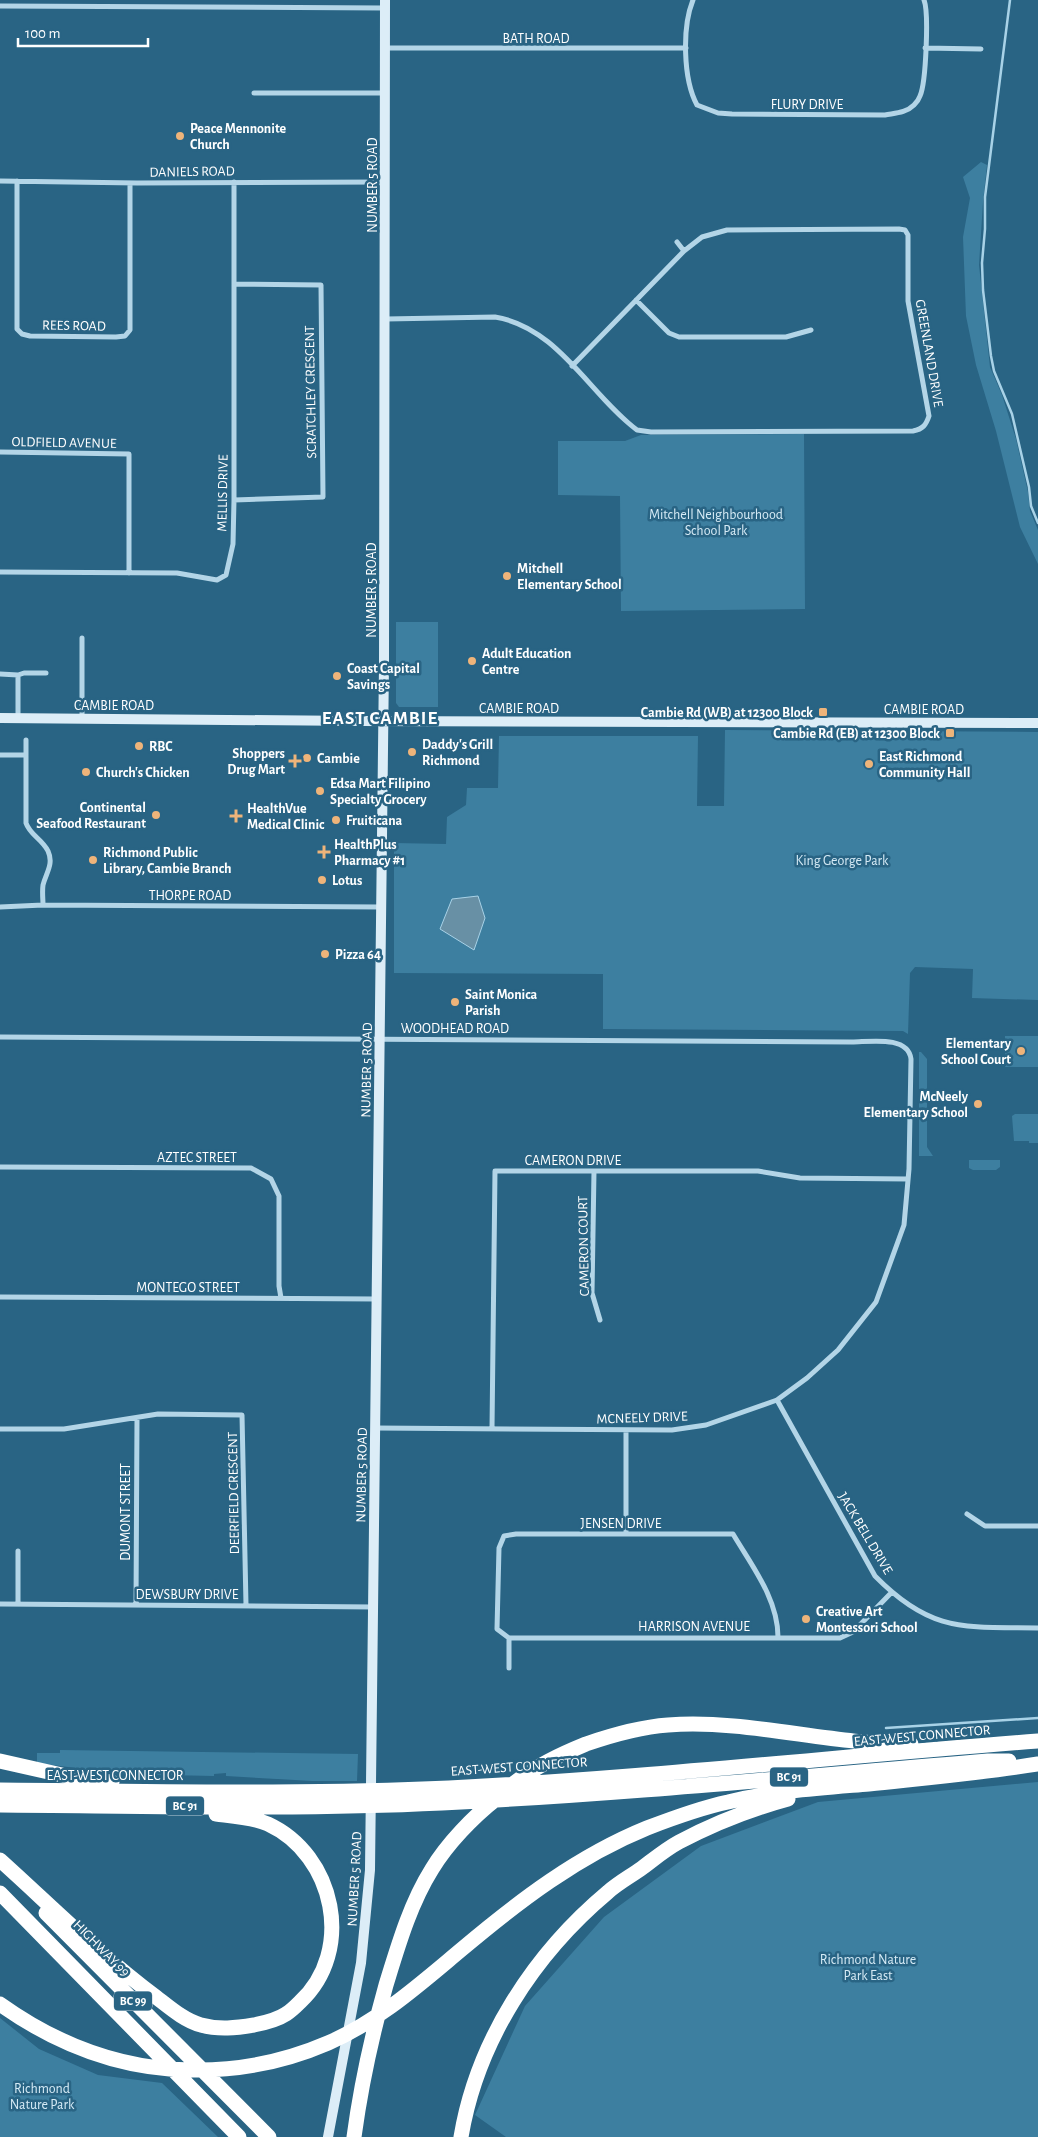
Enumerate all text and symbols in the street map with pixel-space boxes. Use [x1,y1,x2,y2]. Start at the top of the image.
scale bar [18,15,148,47]
text: 100 m [25,26,60,41]
street label: BATH ROAD [502,32,570,46]
street label: FLURY DRIVE [771,98,844,112]
place label: Peace Mennonite Church [190,122,287,152]
marker: Peace Mennonite Church [174,130,186,142]
street label: NUMBER 5 ROAD [366,137,380,233]
street label: DANIELS ROAD [149,164,235,180]
street label: GREENLAND DRIVE [913,298,945,408]
street label: REES ROAD [42,318,106,334]
street label: SCRATCHLEY CRESCENT [303,325,319,459]
street label: OLDFIELD AVENUE [11,435,117,451]
street label: MELLIS DRIVE [215,454,231,532]
park label: Mitchell Neighbourhood School Park [649,508,783,538]
street label: NUMBER 5 ROAD [365,542,379,638]
place label: Mitchell Elementary School [517,562,622,592]
marker: Mitchell Elementary School [501,570,513,582]
place label: Adult Education Centre [482,647,572,677]
marker: Adult Education Centre [466,655,478,667]
place label: Coast Capital Savings [347,662,420,692]
marker: Coast Capital Savings [331,670,343,682]
street label: CAMBIE ROAD [74,699,154,713]
street label: CAMBIE ROAD [479,702,559,716]
street label: CAMBIE ROAD [884,703,964,717]
place label: Cambie Rd (WB) at 12300 Block [641,706,813,720]
marker: Cambie Rd (WB) at 12300 Block [817,706,829,718]
district label: EAST CAMBIE [322,709,438,728]
place label: Cambie Rd (EB) at 12300 Block [773,727,940,741]
marker: Cambie Rd (EB) at 12300 Block [944,727,956,739]
place label: Daddy's Grill Richmond [422,738,493,768]
marker: RBC [133,740,145,752]
place label: RBC [149,740,173,754]
marker: Daddy's Grill Richmond [406,746,418,758]
place label: Shoppers Drug Mart [227,747,285,777]
place label: East Richmond Community Hall [879,750,970,780]
marker: Cambie [301,752,313,764]
place label: Cambie [317,752,360,766]
marker: Shoppers Drug Mart [289,755,301,767]
marker: East Richmond Community Hall [863,758,875,770]
marker: Church's Chicken [80,766,92,778]
place label: Church's Chicken [96,766,190,780]
place label: Edsa Mart Filipino Specialty Grocery [330,777,431,807]
marker: Edsa Mart Filipino Specialty Grocery [314,785,326,797]
place label: Continental Seafood Restaurant [36,801,146,831]
place label: HealthVue Medical Clinic [247,802,325,832]
marker: Continental Seafood Restaurant [150,809,162,821]
marker: HealthVue Medical Clinic [229,809,243,823]
marker: Fruiticana [330,814,342,826]
place label: Fruiticana [346,814,403,828]
place label: HealthPlus Pharmacy #1 [334,838,405,868]
place label: Richmond Public Library, Cambie Branch [103,846,231,876]
marker: HealthPlus Pharmacy #1 [318,846,330,858]
marker: Richmond Public Library, Cambie Branch [87,854,99,866]
park label: King George Park [796,854,889,868]
marker: Lotus [316,874,328,886]
place label: Lotus [332,874,362,888]
street label: THORPE ROAD [149,889,231,903]
marker: Pizza 64 [319,948,331,960]
place label: Pizza 64 [335,948,381,962]
place label: Saint Monica Parish [465,988,537,1018]
marker: Saint Monica Parish [449,996,461,1008]
street label: NUMBER 5 ROAD [359,1022,375,1118]
street label: WOODHEAD ROAD [401,1022,509,1036]
place label: Elementary School Court [941,1037,1012,1067]
marker: Elementary School Court [1015,1045,1027,1057]
place label: McNeely Elementary School [863,1090,969,1120]
marker: McNeely Elementary School [972,1098,984,1110]
street label: AZTEC STREET [157,1151,237,1165]
street label: CAMERON DRIVE [525,1154,622,1168]
street label: CAMERON COURT [576,1195,592,1296]
street label: MONTEGO STREET [136,1281,240,1295]
street label: MCNEELY DRIVE [596,1409,688,1427]
street label: NUMBER 5 ROAD [354,1427,370,1523]
street label: DEERFIELD CRESCENT [226,1431,242,1554]
street label: DUMONT STREET [119,1463,133,1561]
street label: JACK BELL DRIVE [835,1490,895,1577]
street label: JENSEN DRIVE [581,1517,662,1531]
street label: DEWSBURY DRIVE [135,1588,239,1602]
place label: Creative Art Montessori School [816,1605,918,1635]
marker: Creative Art Montessori School [800,1613,812,1625]
street label: HARRISON AVENUE [638,1620,750,1634]
street label: EAST-WEST CONNECTOR [853,1723,991,1749]
street label: EAST-WEST CONNECTOR [450,1755,588,1779]
road number: BC 91 [770,1768,808,1786]
street label: EAST-WEST CONNECTOR [46,1769,184,1783]
road number: BC 91 [166,1796,204,1815]
street label: NUMBER 5 ROAD [346,1831,364,1927]
street label: HIGHWAY 99 [70,1918,132,1980]
park label: Richmond Nature Park East [820,1953,916,1983]
road number: BC 99 [114,1992,152,2010]
park label: Richmond Nature Park [10,2082,75,2112]

